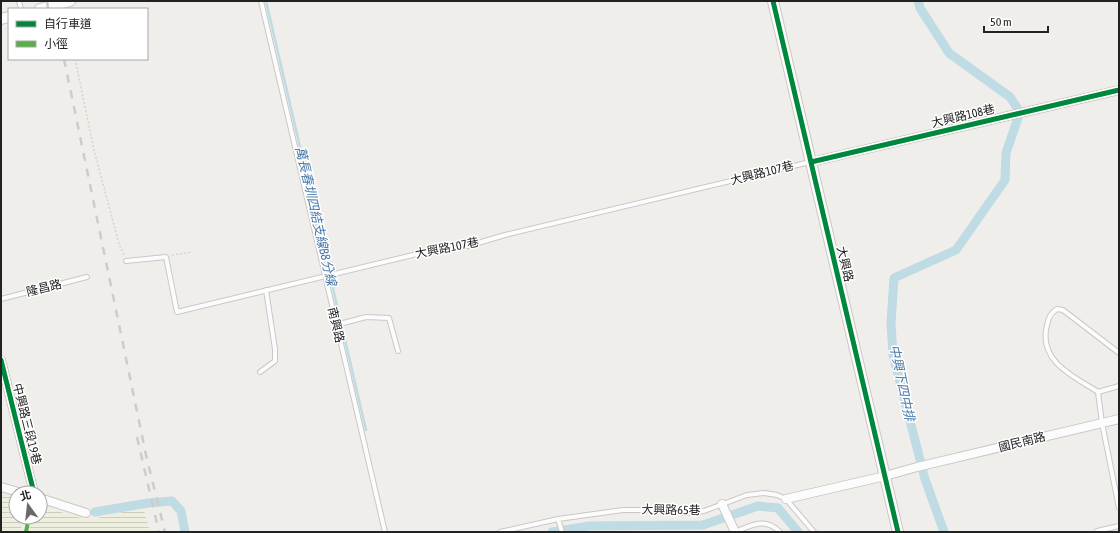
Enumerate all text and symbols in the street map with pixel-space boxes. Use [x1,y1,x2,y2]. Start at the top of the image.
legend [8,8,148,60]
scale bar [984,8,1048,34]
text: 50 m [990,15,1012,29]
text: 自行車道 [44,17,92,31]
text: 小徑 [44,37,68,51]
street label: 大興路108巷 [930,102,996,130]
water label: 萬長春圳四結支線B8分線 [293,145,340,289]
street label: 大興路107巷 [729,158,795,188]
street label: 大興路107巷 [414,235,480,261]
street label: 大興路 [834,245,856,283]
street label: 隆昌路 [25,277,63,299]
street label: 南興路 [325,306,347,344]
water label: 中興下四中排 [887,343,918,425]
street label: 中興路三段19巷 [10,382,44,466]
street label: 國民南路 [997,429,1047,455]
north arrow [8,485,48,525]
text: 北 [19,488,32,503]
street label: 大興路65巷 [641,502,701,518]

